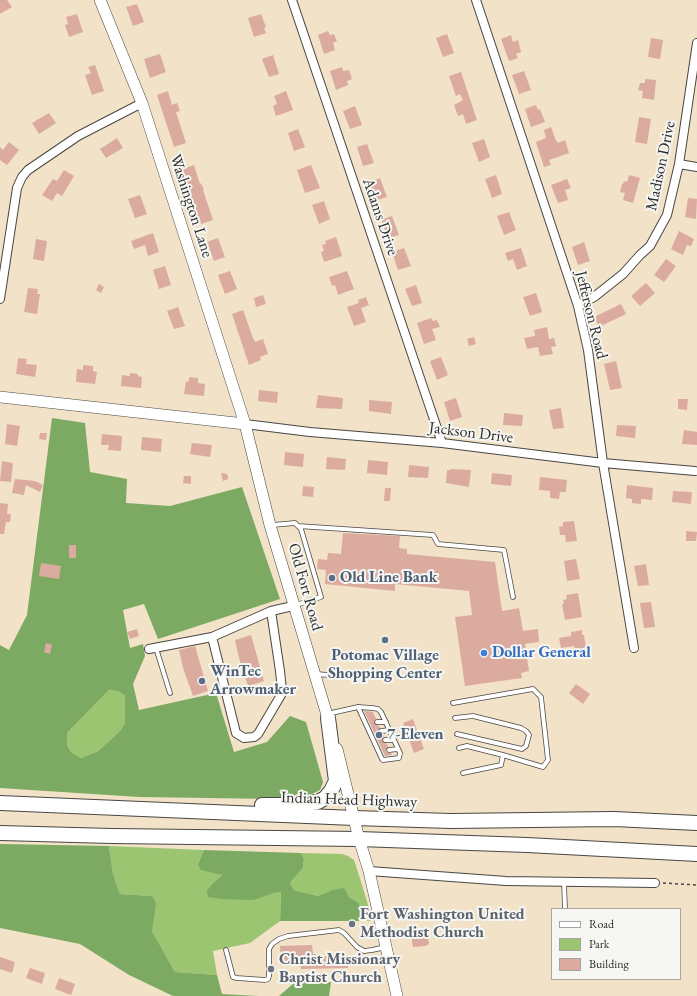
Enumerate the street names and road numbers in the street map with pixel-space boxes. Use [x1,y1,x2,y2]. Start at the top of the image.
street label: Madison Drive [642,119,680,213]
street label: Washington Lane [165,152,217,260]
street label: Adams Drive [358,176,402,258]
street label: Jefferson Road [571,269,611,361]
street label: Jackson Drive [428,418,514,448]
street label: Old Fort Road [283,541,327,633]
street label: Indian Head Highway [280,788,418,812]

